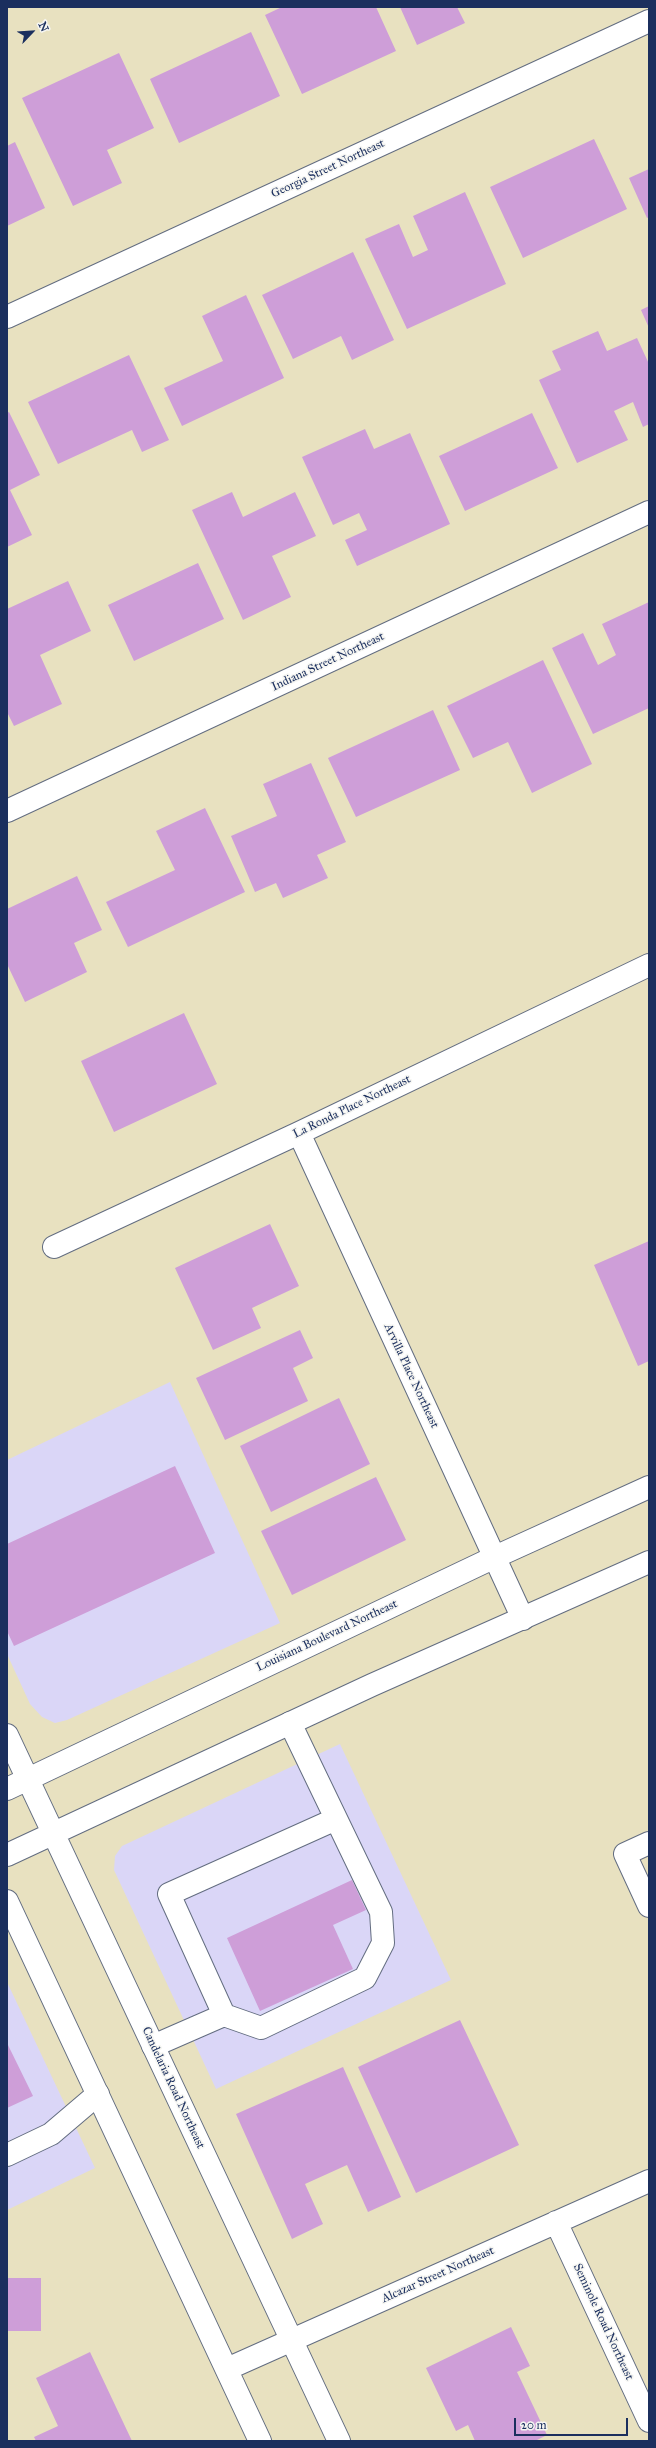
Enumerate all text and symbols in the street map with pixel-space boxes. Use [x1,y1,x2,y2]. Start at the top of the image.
north arrow [12,12,52,52]
text: N [35,20,51,34]
street label: Georgia Street Northeast [269,136,387,202]
street label: Indiana Street Northeast [269,630,387,694]
street label: La Ronda Place Northeast [291,1072,413,1142]
street label: Arvilla Place Northeast [380,1321,442,1431]
street label: Louisiana Boulevard Northeast [254,1597,400,1675]
street label: Candelaria Road Northeast [138,2025,208,2151]
street label: Alcazar Street Northeast [380,2244,496,2306]
street label: Seminole Road Northeast [570,2261,636,2383]
scale bar [516,2410,630,2436]
text: 20 m [521,2418,547,2432]

